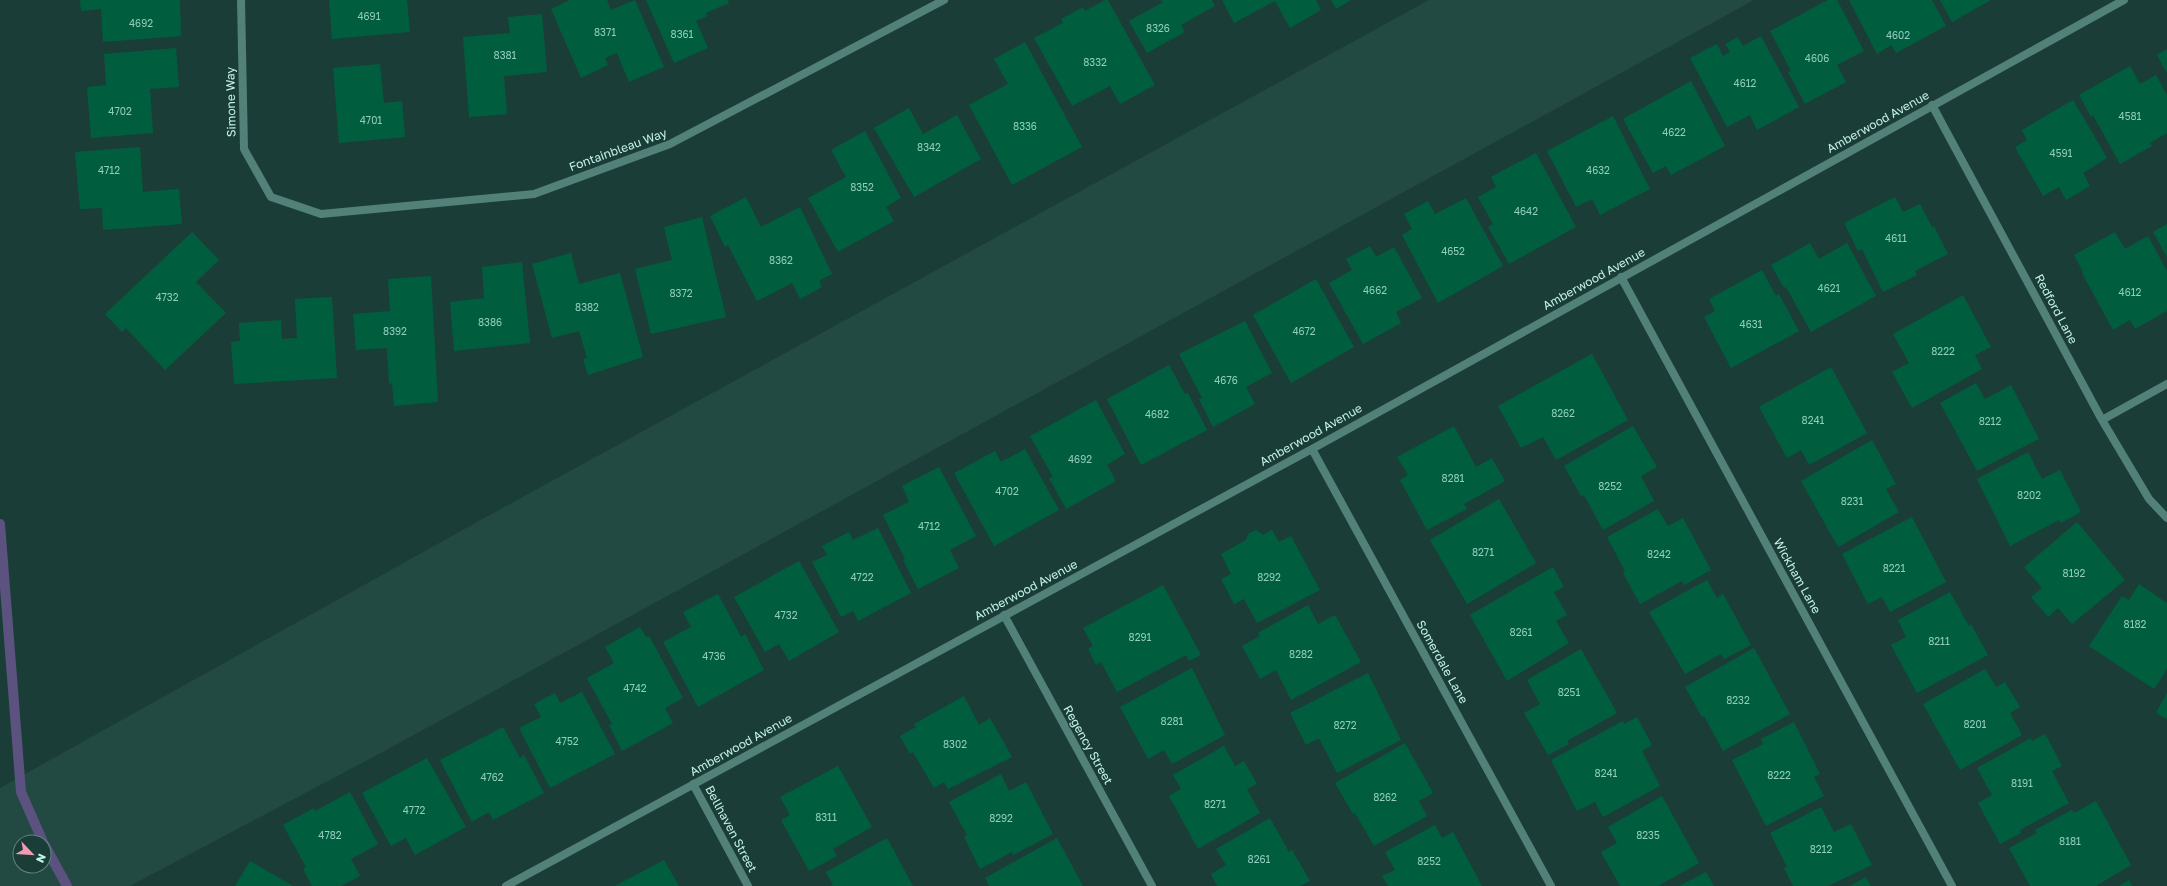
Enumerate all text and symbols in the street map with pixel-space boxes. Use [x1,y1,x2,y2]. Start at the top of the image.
house number: 4691 [357,10,381,22]
house number: 4692 [129,17,153,29]
house number: 8326 [1146,22,1170,34]
house number: 8371 [594,26,616,38]
house number: 8361 [671,28,694,40]
house number: 4602 [1886,29,1910,41]
house number: 8381 [494,49,517,61]
house number: 4606 [1805,52,1829,64]
house number: 8332 [1083,56,1107,68]
street label: Simone Way [222,66,239,137]
house number: 4612 [1734,77,1757,89]
street label: Amberwood Avenue [1824,87,1932,156]
house number: 4702 [108,105,132,117]
house number: 4581 [2119,110,2142,122]
house number: 4701 [360,114,382,126]
house number: 8336 [1013,120,1037,132]
street label: Fontainbleau Way [567,125,669,174]
house number: 4622 [1662,126,1686,138]
house number: 8342 [917,141,941,153]
house number: 4591 [2050,147,2073,159]
house number: 4712 [98,164,120,176]
house number: 4632 [1586,164,1610,176]
house number: 8352 [850,181,874,193]
house number: 4642 [1514,205,1538,217]
house number: 4611 [1885,232,1907,244]
street label: Amberwood Avenue [1540,244,1648,313]
house number: 4652 [1441,245,1465,257]
house number: 8362 [769,254,793,266]
street label: Redford Lane [2032,271,2081,346]
house number: 4621 [1818,282,1841,294]
house number: 4662 [1363,284,1387,296]
house number: 4612 [2119,286,2142,298]
house number: 8372 [669,287,693,299]
house number: 4732 [155,291,179,303]
house number: 8382 [575,301,599,313]
house number: 8386 [478,316,502,328]
house number: 4631 [1740,318,1763,330]
house number: 8392 [383,325,407,337]
house number: 4672 [1292,325,1316,337]
house number: 8222 [1931,345,1955,357]
house number: 4676 [1214,374,1238,386]
street label: Amberwood Avenue [1257,400,1365,469]
house number: 8262 [1551,407,1575,419]
house number: 4682 [1145,408,1169,420]
house number: 8241 [1802,414,1825,426]
house number: 8212 [1979,415,2001,427]
house number: 4692 [1068,453,1092,465]
house number: 8281 [1442,472,1465,484]
house number: 8252 [1598,480,1622,492]
house number: 4702 [995,485,1019,497]
house number: 8202 [2017,489,2041,501]
house number: 8231 [1841,495,1863,507]
house number: 4712 [918,520,940,532]
street label: Wickham Lane [1771,535,1824,616]
house number: 8271 [1472,546,1494,558]
house number: 8242 [1647,548,1671,560]
street label: Amberwood Avenue [972,556,1080,623]
house number: 8221 [1883,562,1905,574]
house number: 8192 [2063,567,2086,579]
house number: 4722 [851,571,874,583]
house number: 8292 [1257,571,1281,583]
house number: 4732 [774,609,798,621]
street label: Somerdale Lane [1413,617,1472,706]
house number: 8182 [2124,618,2147,630]
house number: 8261 [1510,626,1533,638]
house number: 8291 [1129,631,1152,643]
house number: 8211 [1928,635,1950,647]
house number: 8282 [1289,648,1313,660]
house number: 4736 [702,650,726,662]
house number: 4742 [623,682,647,694]
house number: 8251 [1558,686,1580,698]
house number: 8232 [1726,694,1750,706]
street label: Regency Street [1060,703,1116,787]
street label: Amberwood Avenue [687,710,795,779]
house number: 8281 [1161,715,1184,727]
house number: 8201 [1964,718,1987,730]
house number: 8272 [1334,719,1357,731]
house number: 4752 [556,735,579,747]
house number: 8302 [943,738,967,750]
house number: 8241 [1595,767,1618,779]
house number: 8222 [1767,769,1791,781]
house number: 4762 [480,771,504,783]
house number: 8191 [2011,777,2033,789]
street label: Bellhaven Street [702,783,761,875]
house number: 8262 [1373,791,1397,803]
house number: 8271 [1204,798,1226,810]
house number: 4772 [403,804,425,816]
house number: 8311 [815,811,837,823]
house number: 8292 [989,812,1013,824]
house number: 4782 [318,829,342,841]
house number: 8235 [1636,829,1660,841]
north arrow [12,834,52,874]
house number: 8181 [2059,835,2081,847]
house number: 8212 [1810,843,1832,855]
text: N [34,852,49,865]
house number: 8261 [1248,853,1271,865]
house number: 8252 [1417,855,1441,867]

